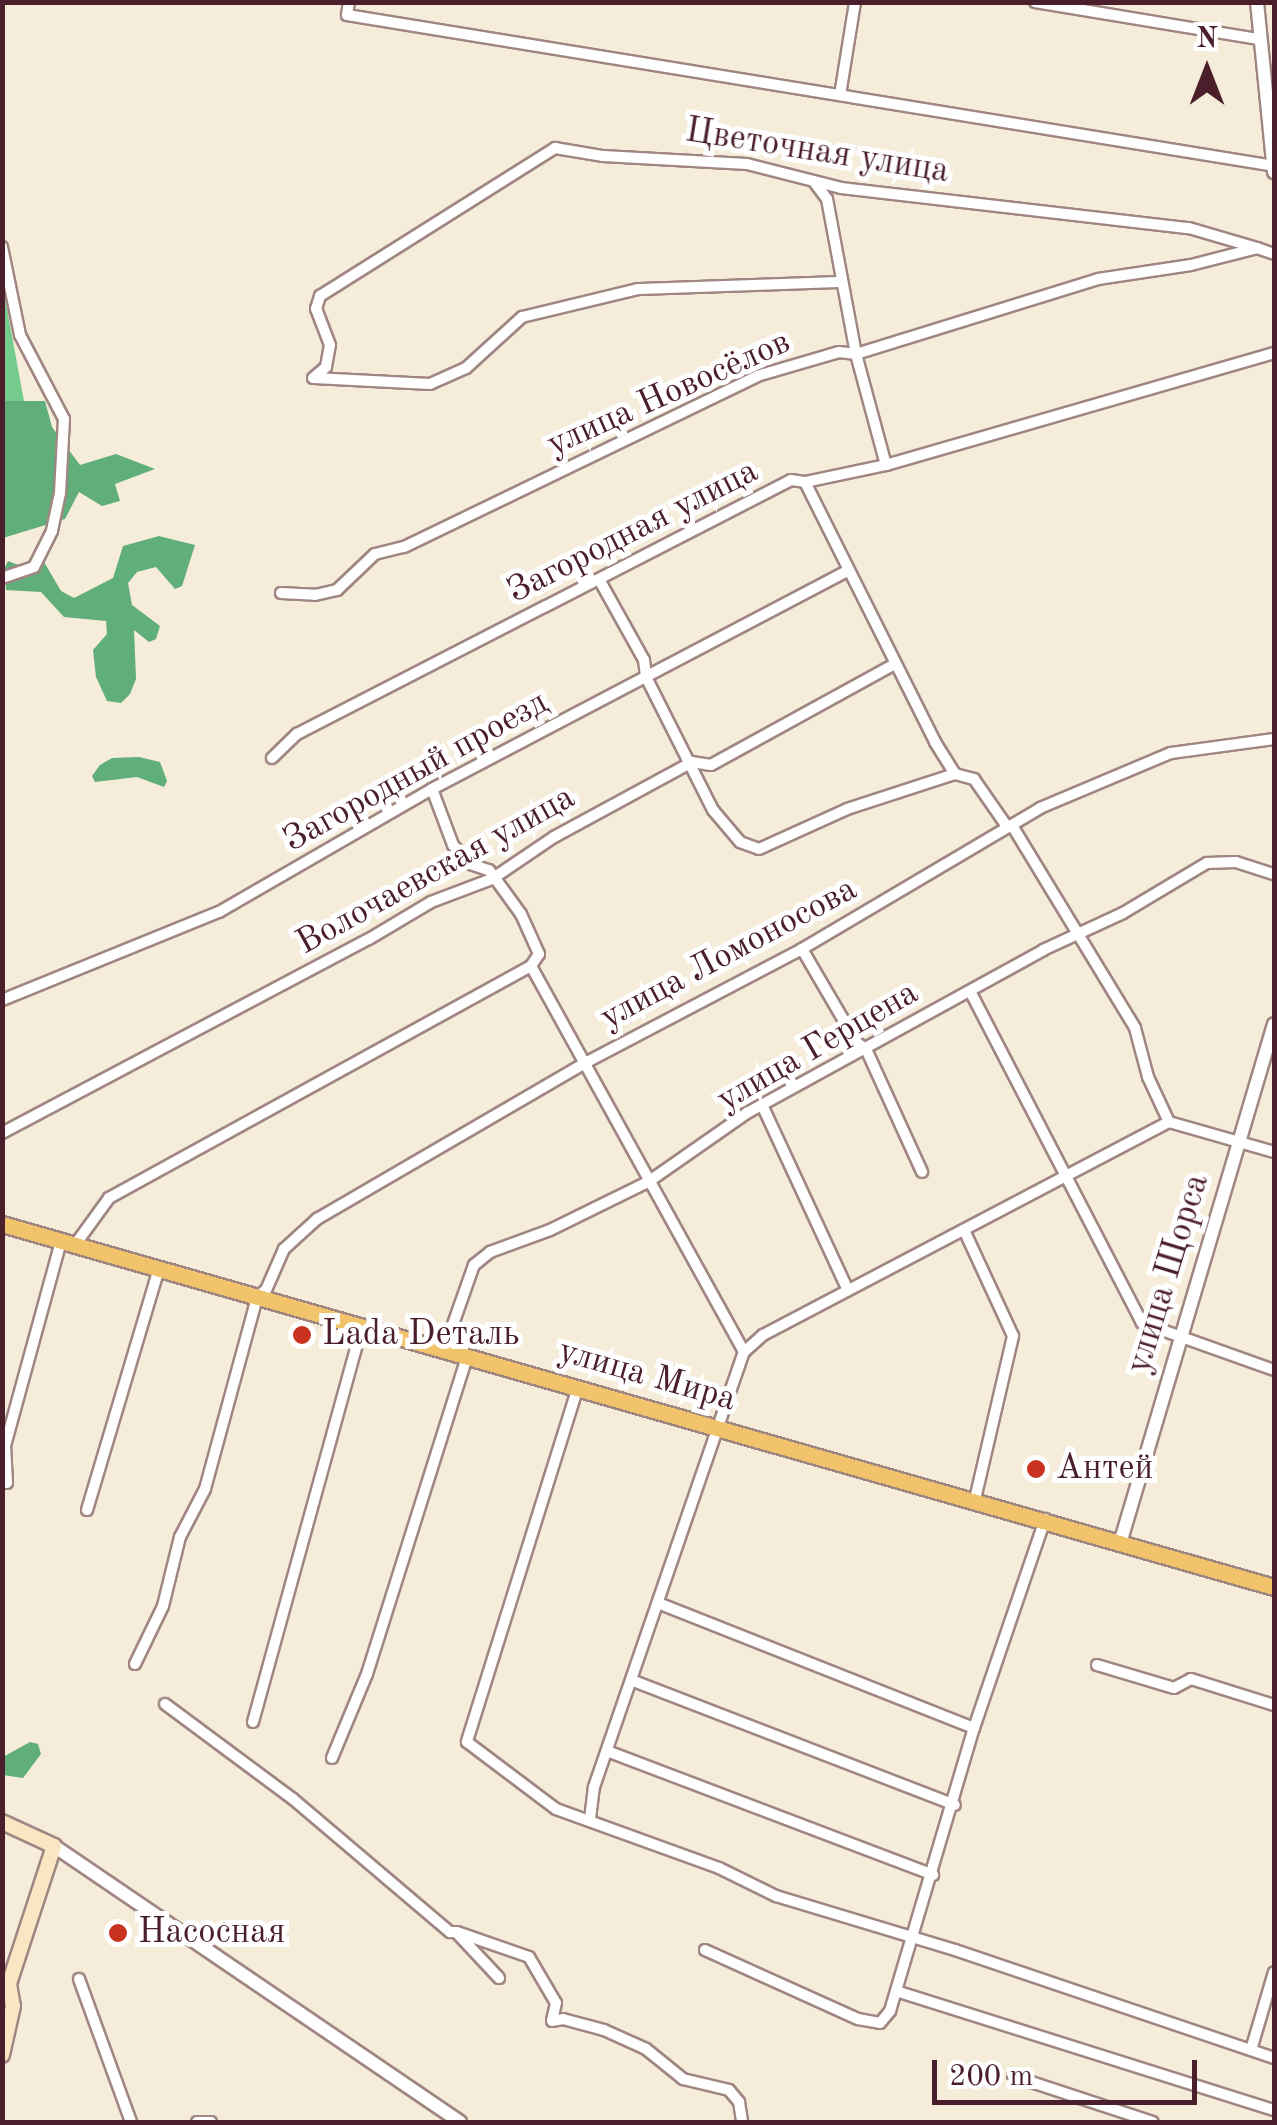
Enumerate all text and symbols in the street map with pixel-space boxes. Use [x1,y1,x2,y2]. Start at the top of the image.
north arrow [1157,20,1257,120]
text: N [1196,26,1218,54]
street label: Цветочная улица [682,110,952,194]
street label: улица Новосёлов [541,322,797,466]
street label: Загородная улица [501,451,765,613]
street label: Загородный проезд [277,682,555,862]
street label: Волочаевская улица [289,777,583,965]
street label: улица Ломоносова [593,869,865,1039]
street label: улица Герцена [710,972,926,1122]
street label: улица Щорса [1119,1169,1219,1379]
place label: Lada Dеталь [322,1314,519,1356]
marker: Lada Dеталь [291,1324,313,1346]
street label: улица Мира [553,1331,741,1421]
place label: Антей [1056,1448,1153,1490]
marker: Антей [1025,1458,1047,1480]
place label: Насосная [138,1912,285,1954]
marker: Насосная [107,1922,129,1944]
scale bar [937,2040,1202,2102]
text: 200 m [949,2062,1033,2092]

